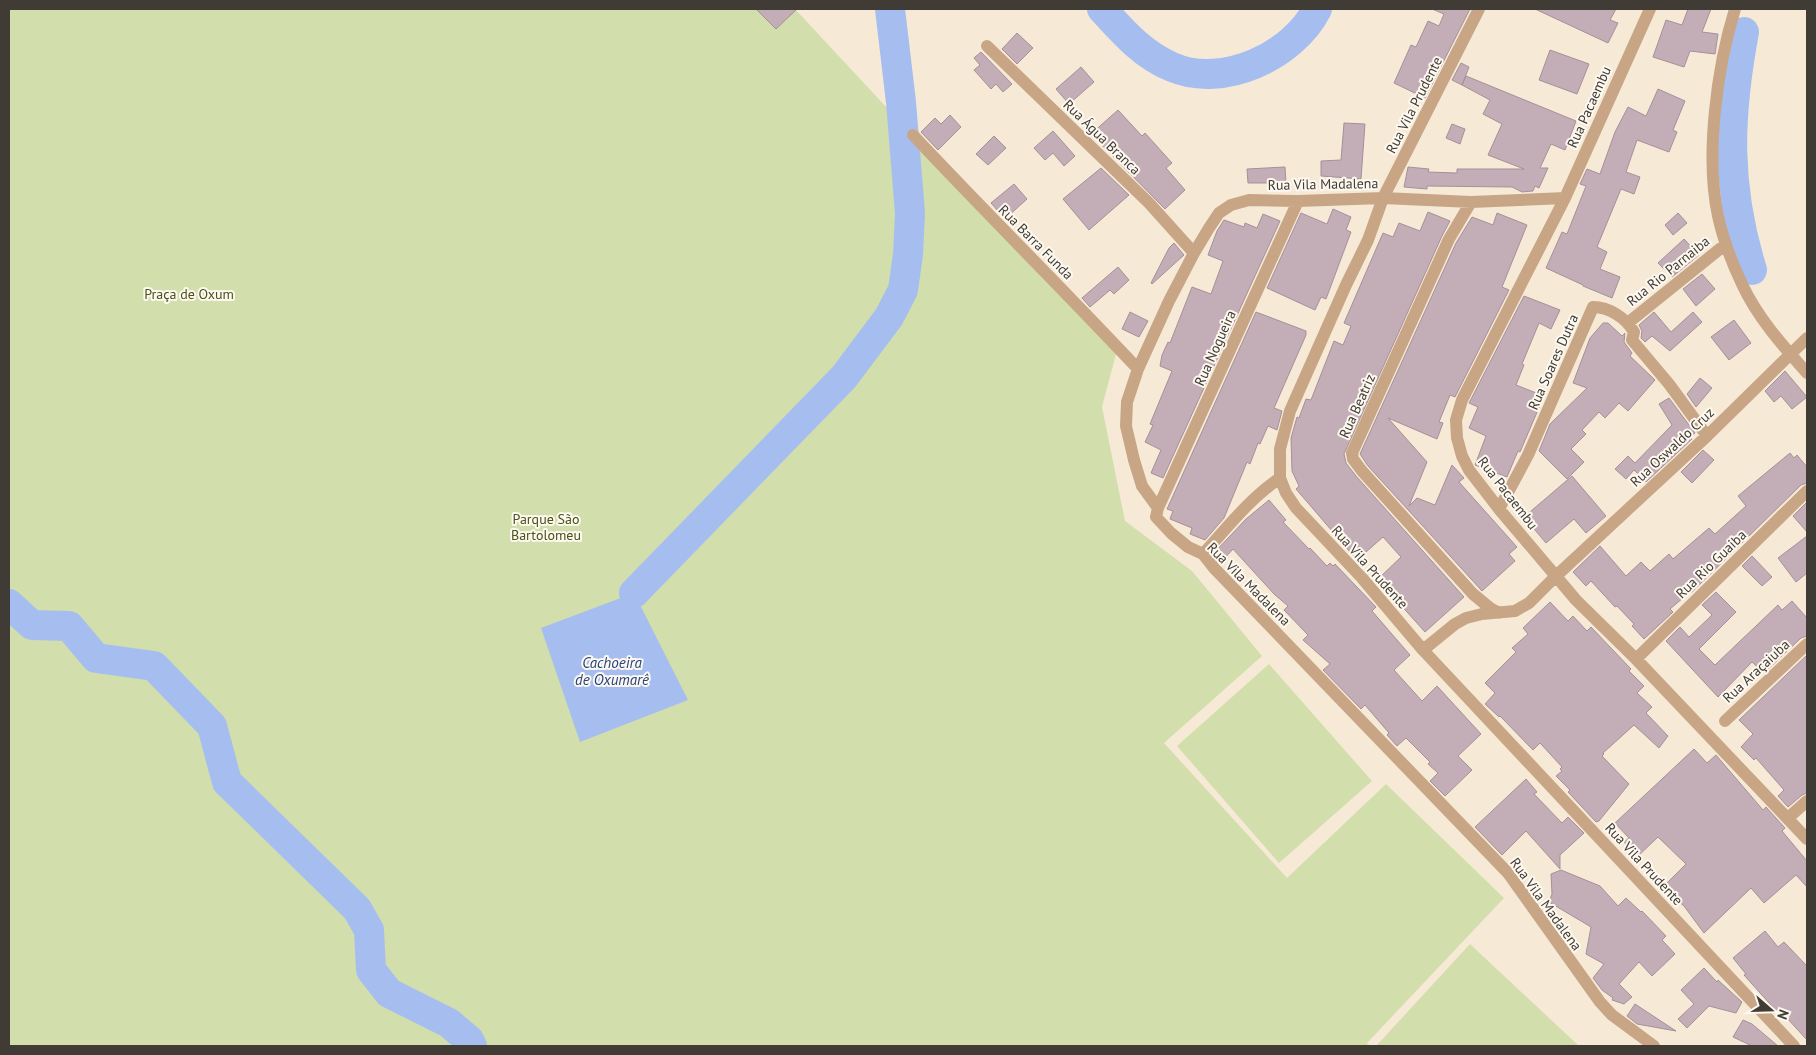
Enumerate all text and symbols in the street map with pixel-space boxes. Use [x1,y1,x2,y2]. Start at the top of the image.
street label: Rua Vila Prudente [1382,54,1446,156]
street label: Rua Pacaembu [1563,63,1615,151]
street label: Rua Água Branca [1060,96,1144,178]
street label: Rua Vila Madalena [1267,174,1379,194]
street label: Rua Barra Funda [995,201,1077,283]
street label: Rua Rio Parnaiba [1623,232,1713,310]
park label: Praça de Oxum [144,285,234,303]
street label: Rua Nogueira [1190,307,1240,389]
street label: Rua Soares Dutra [1524,311,1582,413]
street label: Rua Beatriz [1335,371,1379,441]
street label: Rua Oswaldo Cruz [1626,403,1718,491]
street label: Rua Pacaembu [1474,453,1542,533]
park label: Parque São Bartolomeu [511,510,581,544]
street label: Rua Vila Prudente [1328,522,1412,612]
street label: Rua Rio Guaiba [1672,526,1750,602]
street label: Rua Vila Madalena [1203,538,1295,630]
street label: Rua Araçaiuba [1719,635,1793,707]
water label: Cachoeira de Oxumarê [575,653,649,689]
street label: Rua Vila Prudente [1601,819,1687,909]
street label: Rua Vila Madalena [1506,854,1586,954]
north arrow [1746,985,1796,1035]
text: N [1773,1007,1793,1022]

